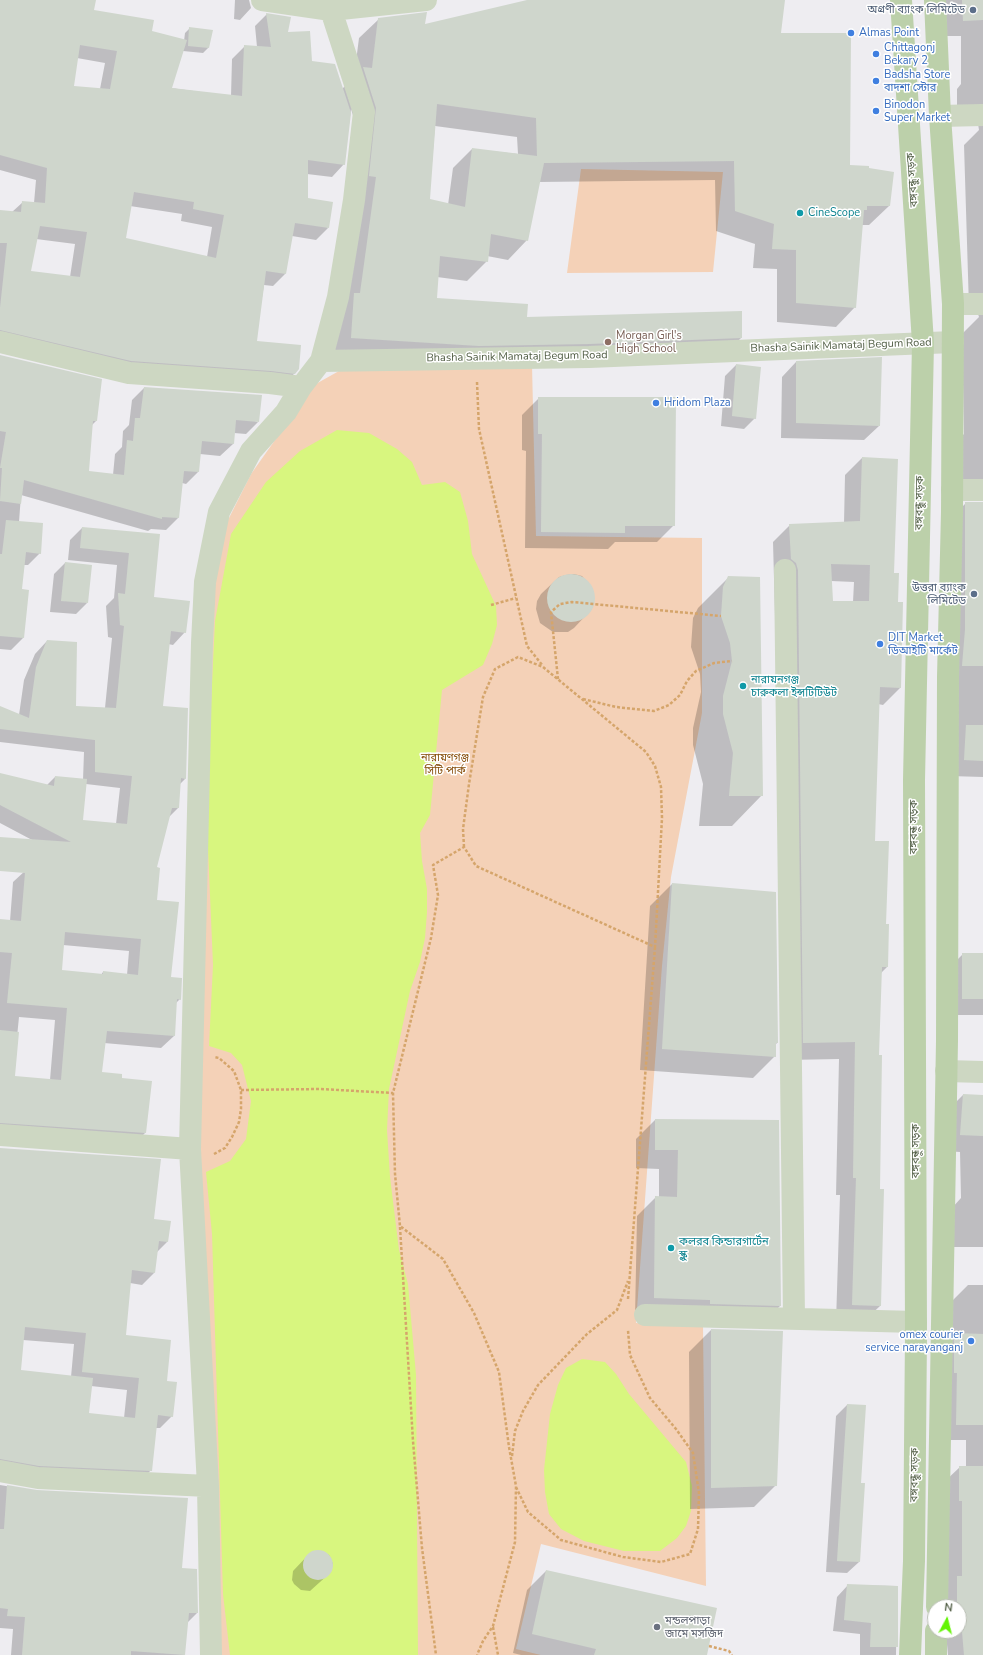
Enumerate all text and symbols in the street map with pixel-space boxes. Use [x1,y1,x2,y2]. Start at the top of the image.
place label: অগ্রণী ব্যাংক লিমিটেড [868,3,965,17]
marker: অগ্রণী ব্যাংক লিমিটেড [968,5,978,15]
place label: Almas Point [859,26,919,40]
marker: Almas Point [846,28,856,38]
place label: Chittagonj Bekary 2 [884,41,935,67]
marker: Chittagonj Bekary 2 [871,49,881,59]
place label: Badsha Store বাদশা স্টোর [884,68,950,94]
marker: Badsha Store বাদশা স্টোর [871,76,881,86]
place label: Binodon Super Market [884,98,950,124]
marker: Binodon Super Market [871,106,881,116]
street label: বঙ্গবন্ধু সড়ক [905,152,921,208]
place label: CineScope [808,206,860,220]
marker: CineScope [795,208,805,218]
place label: Morgan Girl's High School [616,329,682,355]
street label: Bhasha Sainik Mamataj Begum Road [750,336,932,356]
marker: Morgan Girl's High School [603,337,613,347]
street label: Bhasha Sainik Mamataj Begum Road [426,349,608,365]
place label: Hridom Plaza [664,396,731,410]
marker: Hridom Plaza [651,398,661,408]
street label: বঙ্গবন্ধু সড়ক [913,476,927,530]
place label: উত্তরা ব্যাংক লিমিটেড [912,581,966,607]
marker: উত্তরা ব্যাংক লিমিটেড [969,589,979,599]
place label: DIT Market ডিআইটি মার্কেট [888,631,958,657]
marker: DIT Market ডিআইটি মার্কেট [875,639,885,649]
place label: নারায়নগঞ্জ চারুকলা ইন্সটিটিউট [751,673,837,699]
marker: নারায়নগঞ্জ চারুকলা ইন্সটিটিউট [738,681,748,691]
park label: নারায়ণগঞ্জ সিটি পার্ক [421,751,469,777]
street label: বঙ্গবন্ধু সড়ক [907,800,921,854]
street label: বঙ্গবন্ধু সড়ক [909,1124,923,1178]
place label: কলরব কিন্ডারগার্টেন স্কুল [679,1235,769,1261]
marker: কলরব কিন্ডারগার্টেন স্কুল [666,1243,676,1253]
place label: omex courier service narayanganj [865,1328,963,1354]
marker: omex courier service narayanganj [966,1336,976,1346]
street label: বঙ্গবন্ধু সড়ক [908,1448,922,1502]
north arrow [927,1599,967,1639]
text: N [943,1600,953,1616]
place label: মন্ডলপাড়া জামে মসজিদ [665,1614,723,1640]
marker: মন্ডলপাড়া জামে মসজিদ [652,1622,662,1632]

